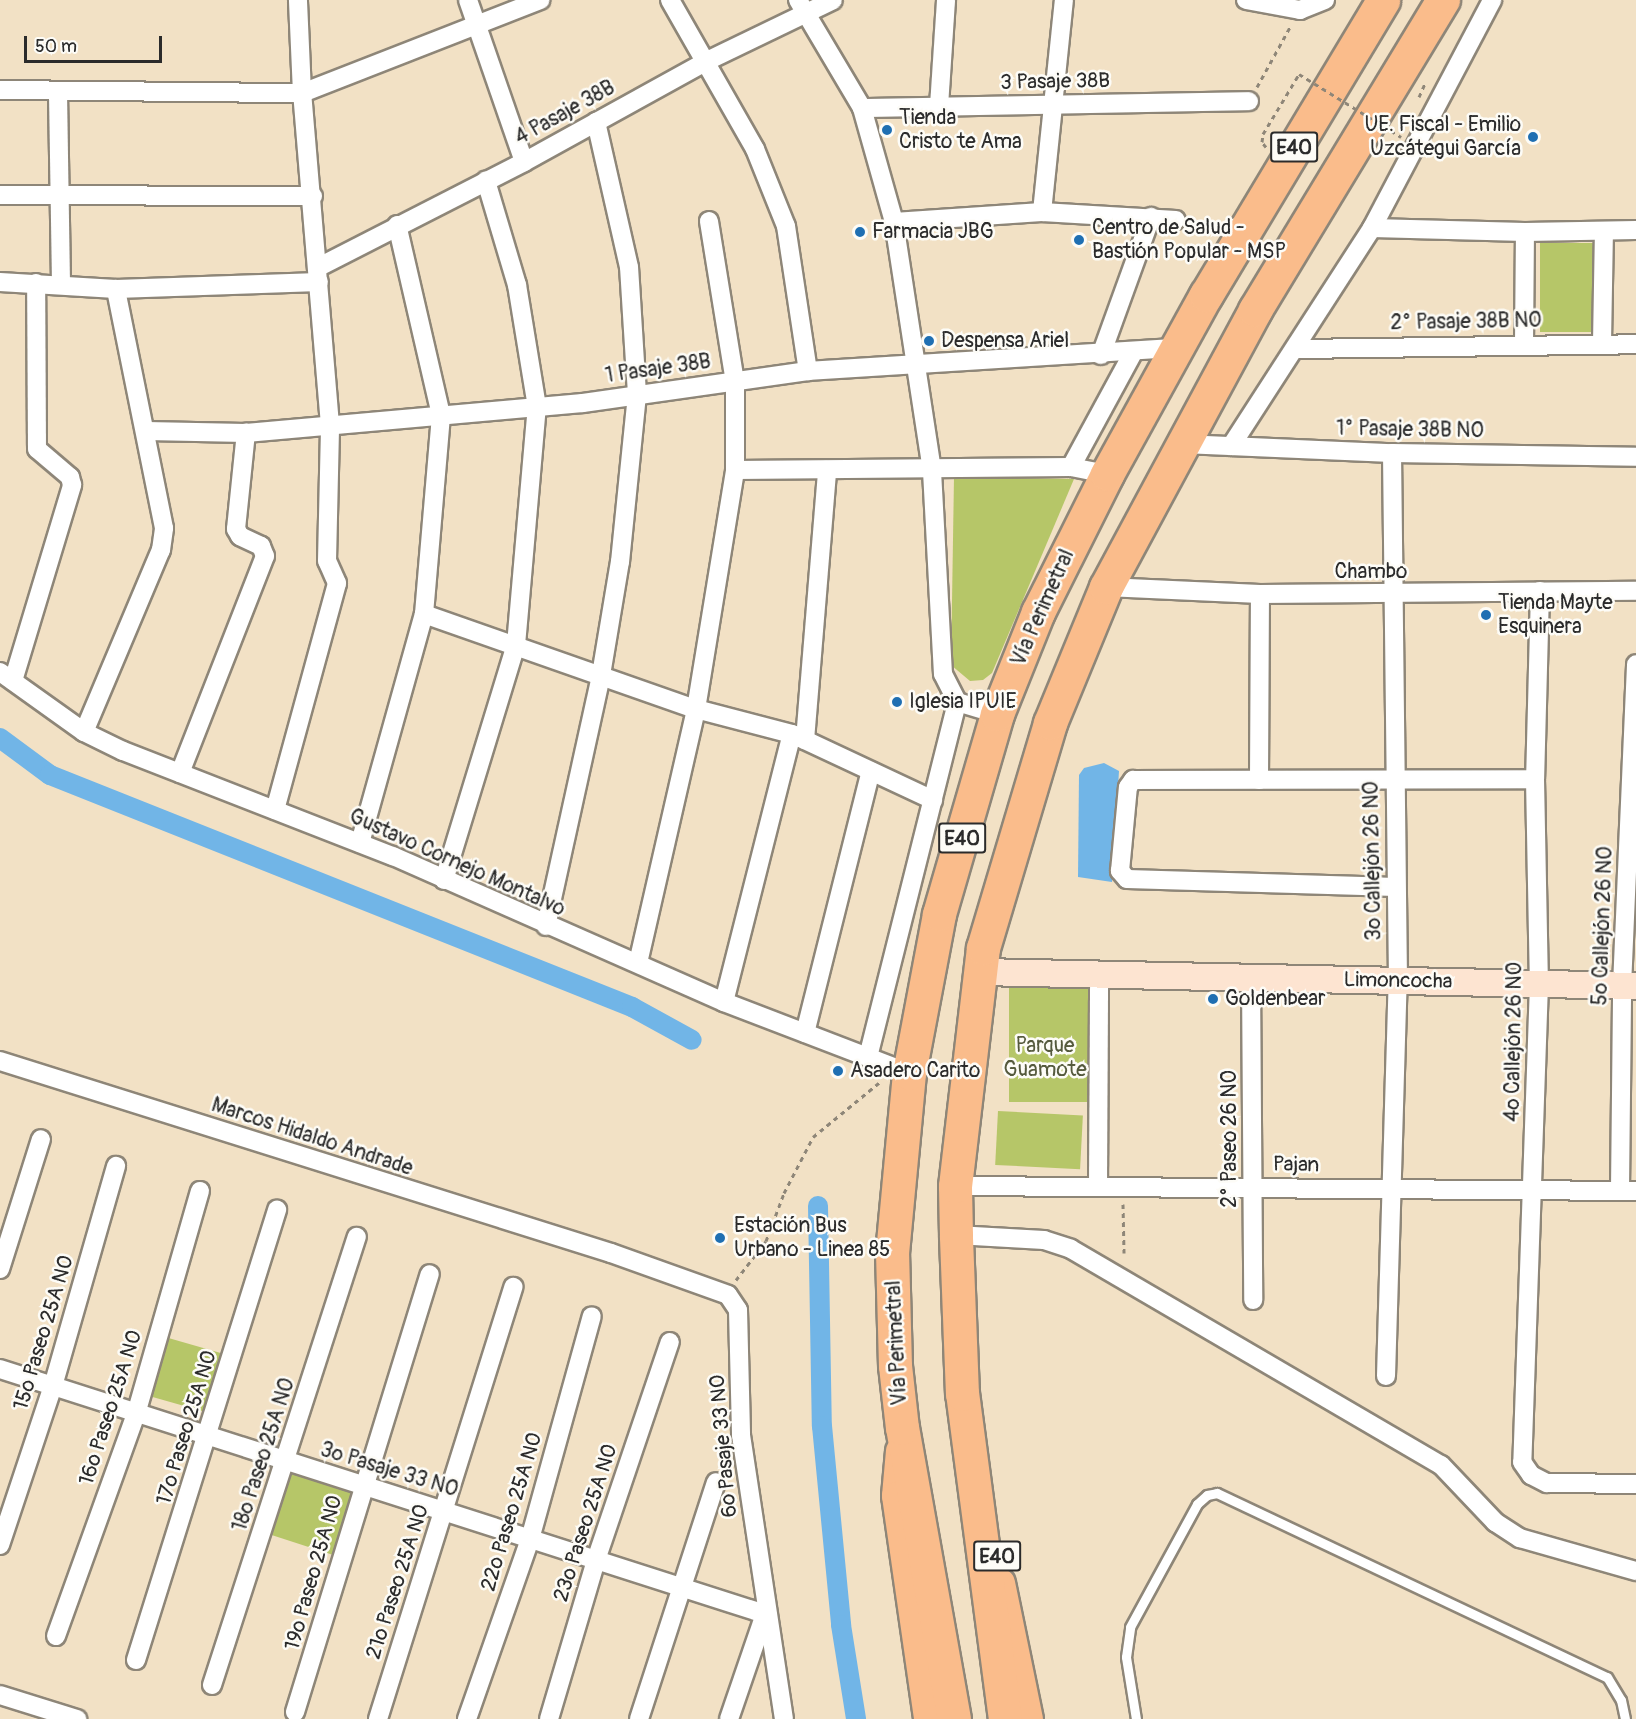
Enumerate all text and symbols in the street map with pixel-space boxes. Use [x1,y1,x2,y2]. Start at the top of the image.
scale bar [27,24,165,62]
text: 50 m [35,35,77,58]
street label: 3 Pasaje 38B [1000,68,1110,96]
street label: 4 Pasaje 38B [511,75,619,151]
place label: Tienda Cristo te Ama [899,105,1022,155]
place label: UE. Fiscal - Emilio Uzcátegui García [1364,112,1521,162]
marker: Tienda Cristo te Ama [880,123,894,137]
road number: E40 [1270,130,1318,164]
marker: UE. Fiscal - Emilio Uzcátegui García [1526,130,1540,144]
place label: Centro de Salud - Bastión Popular - MSP [1092,215,1286,265]
place label: Farmacia JBG [872,219,994,245]
marker: Farmacia JBG [853,225,867,239]
marker: Centro de Salud - Bastión Popular - MSP [1070,231,1088,249]
street label: 2° Pasaje 38B NO [1390,308,1542,336]
place label: Despensa Ariel [941,328,1069,354]
marker: Despensa Ariel [922,334,936,348]
street label: 1 Pasaje 38B [604,349,712,389]
street label: 1° Pasaje 38B NO [1336,416,1484,444]
street label: Vía Perimetral [1006,546,1080,670]
street label: Chambo [1335,559,1407,585]
place label: Tienda Mayte Esquinera [1498,590,1612,640]
marker: Tienda Mayte Esquinera [1479,608,1493,622]
place label: Iglesia IPUIE [909,689,1017,715]
marker: Iglesia IPUIE [890,695,904,709]
street label: 3º Callejón 26 NO [1359,781,1387,941]
street label: Gustavo Cornejo Montalvo [345,804,569,922]
road number: E40 [938,821,986,855]
street label: 5º Callejón 26 NO [1588,846,1618,1006]
street label: 4º Callejón 26 NO [1500,962,1528,1122]
street label: Limoncocha [1343,967,1453,995]
place label: Goldenbear [1225,986,1325,1012]
marker: Goldenbear [1206,992,1220,1006]
park label: Parque Guamote [1004,1033,1086,1083]
place label: Asadero Carito [850,1058,980,1084]
marker: Asadero Carito [831,1064,845,1078]
street label: 2° Paseo 26 NO [1217,1070,1243,1208]
street label: Marcos Hidaldo Andrade [208,1093,416,1181]
street label: Pajan [1273,1152,1319,1178]
place label: Estación Bus Urbano - Linea 85 [734,1213,890,1263]
marker: Estación Bus Urbano - Linea 85 [711,1229,729,1247]
street label: 15º Paseo 25A NO [9,1253,79,1413]
street label: Vía Perimetral [881,1280,913,1406]
street label: 16º Paseo 25A NO [74,1327,148,1489]
street label: 17º Paseo 25A NO [152,1348,222,1508]
street label: 6º Pasaje 33 NO [705,1374,743,1518]
street label: 18º Paseo 25A NO [227,1375,301,1535]
street label: 22º Paseo 25A NO [476,1430,548,1594]
street label: 3º Pasaje 33 NO [317,1437,461,1503]
street label: 23º Paseo 25A NO [549,1441,623,1605]
street label: 19º Paseo 25A NO [280,1493,348,1653]
street label: 21º Paseo 25A NO [361,1502,435,1662]
road number: E40 [973,1539,1021,1573]

